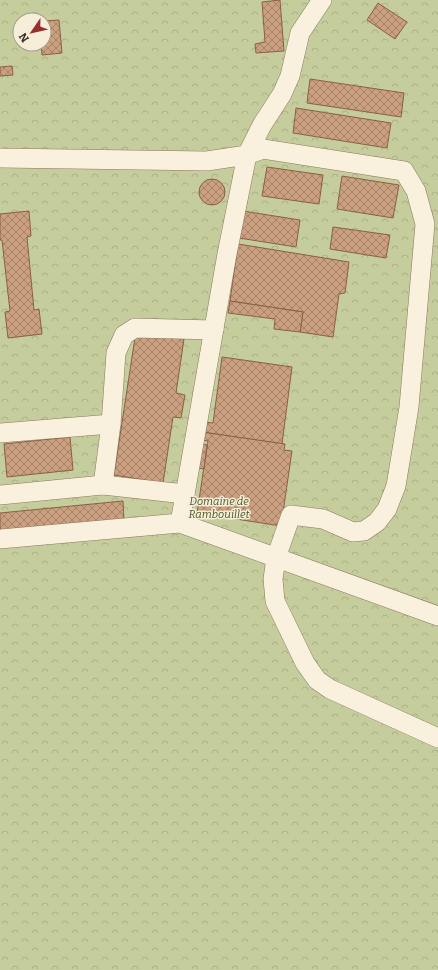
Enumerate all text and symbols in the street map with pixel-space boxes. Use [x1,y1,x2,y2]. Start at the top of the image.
north arrow [12,12,52,52]
text: N [16,30,32,44]
park label: Domaine de Rambouillet [189,495,250,521]

